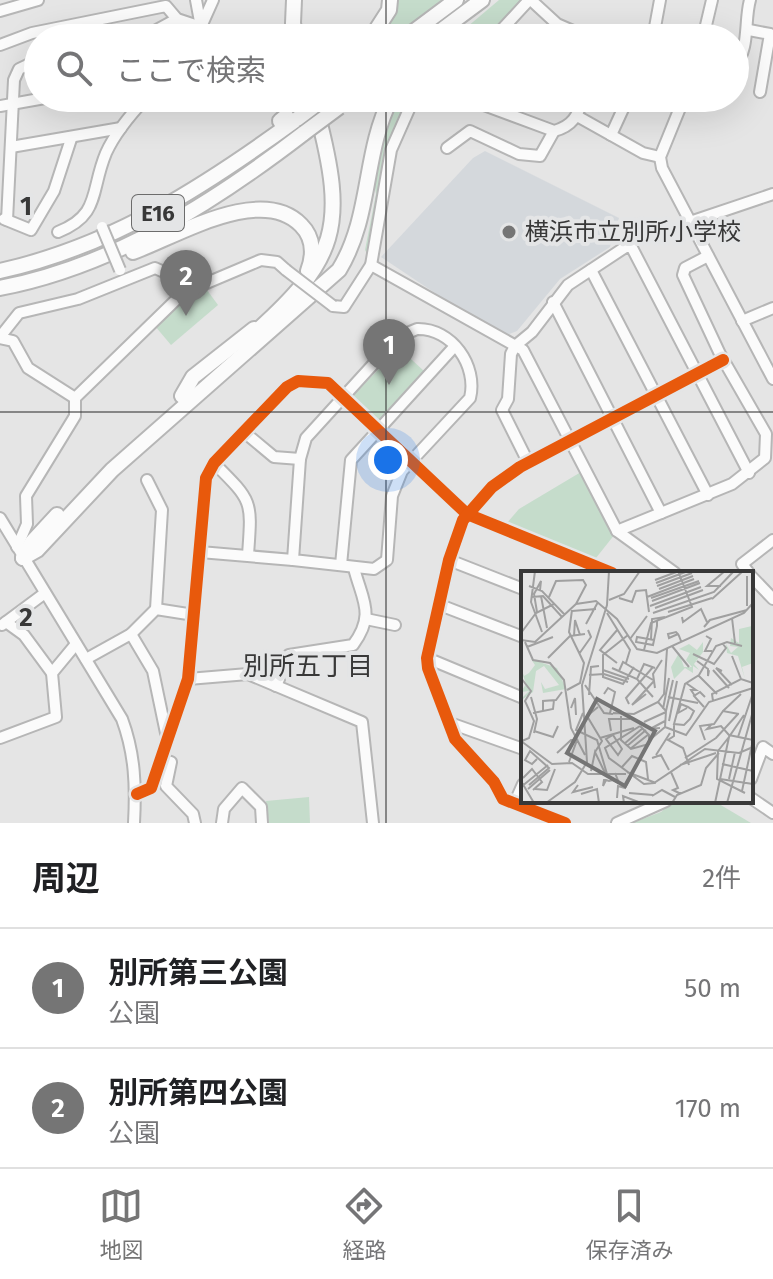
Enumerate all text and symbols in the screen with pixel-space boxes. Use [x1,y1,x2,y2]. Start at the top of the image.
search box [24,24,749,112]
icon: search [52,46,96,90]
text: ここで検索 [116,53,266,89]
text: 1 [20,191,32,222]
road number: E16 [132,195,184,231]
place label: 横浜市立別所小学校 [525,218,741,246]
marker: 横浜市立別所小学校 [500,223,518,241]
pin: 2 [160,250,212,316]
pin: 1 [363,319,415,385]
your location [368,440,408,480]
inset map [521,571,753,803]
text: 2 [19,602,33,633]
district label: 別所五丁目 [243,651,373,682]
text: 周辺 [32,858,100,899]
text: 2件 [702,863,741,894]
text: 別所第三公園 [108,955,288,991]
text: 1 [52,973,64,1004]
text: 50 m [684,973,741,1004]
text: 公園 [108,998,160,1029]
text: 別所第四公園 [108,1075,288,1111]
text: 2 [51,1093,65,1124]
text: 170 m [675,1093,741,1124]
text: 公園 [108,1118,160,1149]
tab: 地図 [99,1184,144,1264]
tab: 経路 [342,1184,387,1264]
tab: 保存済み [585,1184,674,1264]

